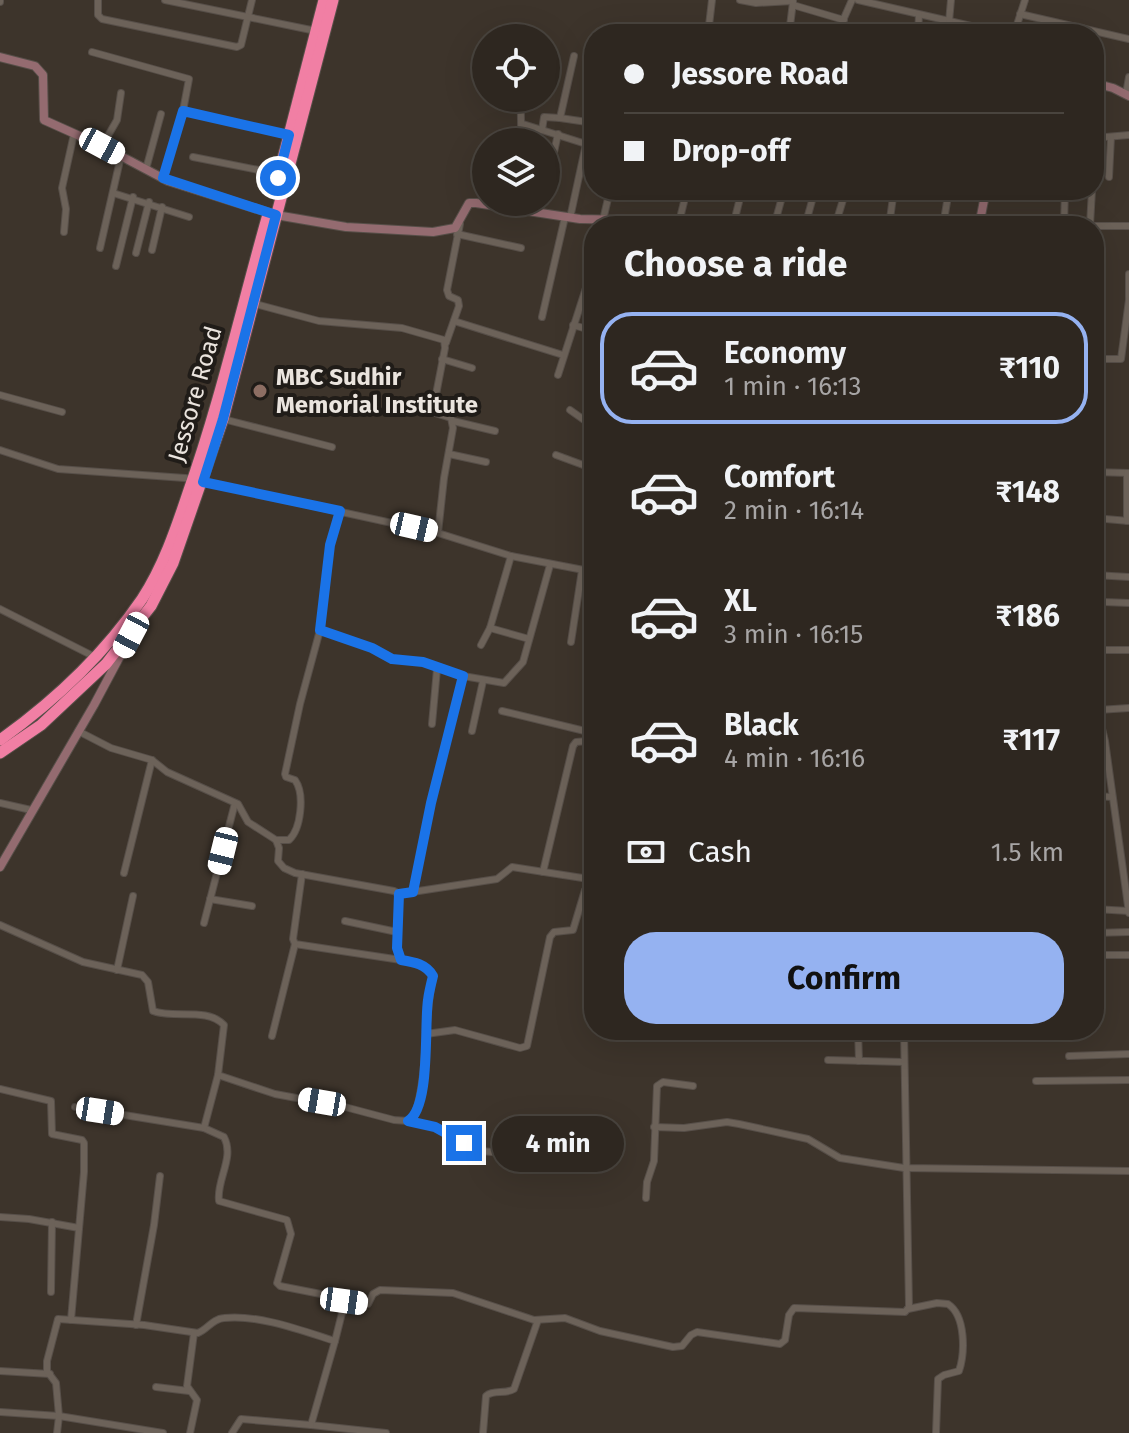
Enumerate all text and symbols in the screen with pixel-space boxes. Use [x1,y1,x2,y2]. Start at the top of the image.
map controls [472,24,560,216]
button: locate [472,24,560,112]
text: Jessore Road [672,56,849,92]
car [75,124,129,168]
button: layers [472,128,560,216]
text: Drop-off [672,133,789,169]
route start [260,160,296,196]
text: Choose a ride [624,242,847,286]
street label: Jessore Road [162,323,228,465]
icon: car [628,332,700,404]
text: Economy [724,335,846,371]
text: ₹110 [999,350,1060,386]
place label: MBC Sudhir Memorial Institute [276,363,478,419]
text: 1 min · 16:13 [724,371,862,402]
marker: MBC Sudhir Memorial Institute [251,382,269,400]
icon: car [628,456,700,528]
text: Comfort [724,459,835,495]
text: ₹148 [995,474,1060,510]
text: 2 min · 16:14 [724,495,864,526]
car [388,510,440,544]
icon: car [628,580,700,652]
text: XL [724,583,757,619]
text: ₹186 [995,598,1060,634]
car [109,608,153,662]
text: 3 min · 16:15 [724,619,863,650]
icon: car [628,704,700,776]
text: Black [724,707,799,743]
text: ₹117 [1002,722,1060,758]
text: 4 min · 16:16 [724,743,865,774]
car [206,825,240,877]
icon: cash [624,830,668,874]
text: Cash [688,834,752,870]
text: 1.5 km [991,837,1064,868]
button: Confirm [624,932,1064,1024]
car [296,1086,348,1118]
car [74,1095,126,1127]
callout: 4 min [492,1115,624,1171]
route end [446,1125,482,1161]
text: 4 min [525,1128,591,1159]
car [319,1286,369,1316]

